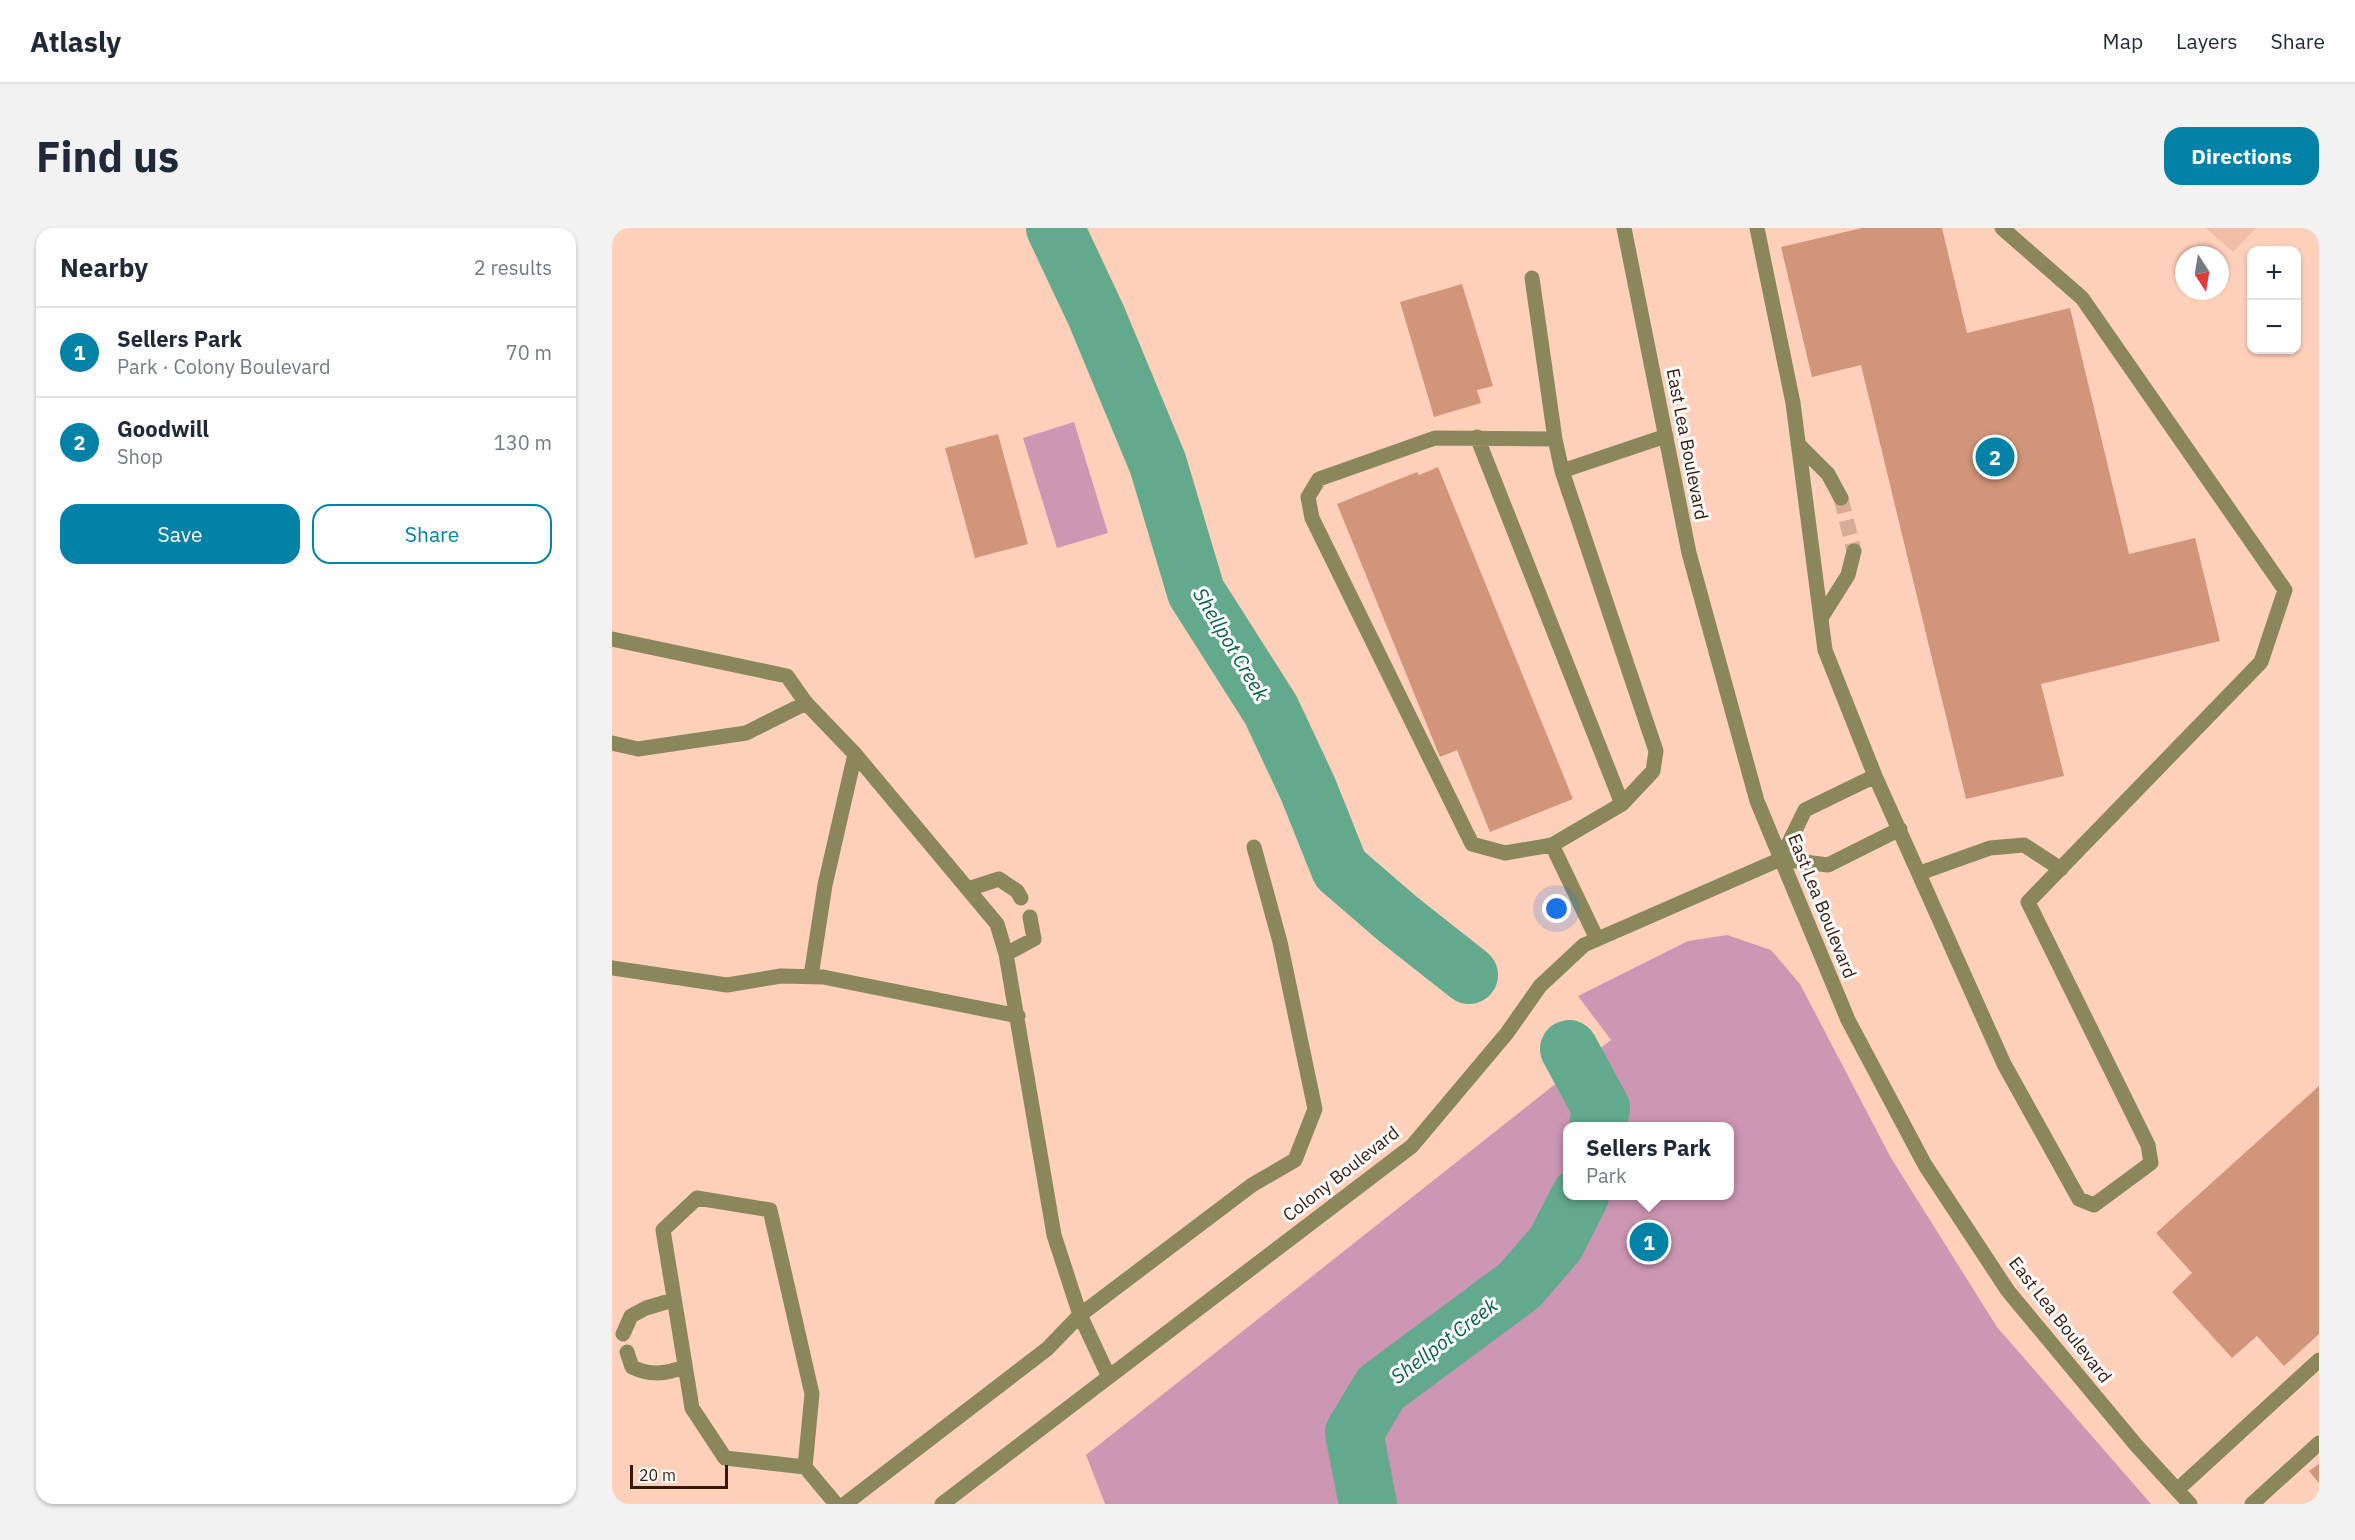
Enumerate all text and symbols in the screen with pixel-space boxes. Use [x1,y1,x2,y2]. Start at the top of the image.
text: Atlasly [30,23,121,60]
text: Map [2103,27,2143,55]
text: Layers [2176,27,2238,55]
text: Share [2271,27,2325,55]
button: Directions [2164,127,2319,185]
text: Find us [36,129,179,184]
north arrow [2175,246,2229,300]
map controls [2247,246,2301,354]
button: + [2247,246,2301,300]
text: Nearby [60,250,148,284]
text: 2 results [474,254,552,281]
button: − [2247,300,2301,354]
text: Sellers Park [117,324,242,353]
text: 1 [74,339,86,366]
text: 70 m [506,339,552,366]
text: Park · Colony Boulevard [117,353,331,380]
street label: East Lea Boulevard [1662,366,1713,522]
text: Goodwill [117,414,209,443]
text: 2 [74,429,86,456]
text: 130 m [494,429,552,456]
pin: 2 [1976,434,2014,480]
text: Shop [117,443,163,470]
button: Save [60,504,300,564]
button: Share [312,504,552,564]
water label: Shellpot Creek [1187,582,1276,706]
street label: East Lea Boulevard [1783,830,1862,981]
your location [1542,894,1571,923]
street label: Colony Boulevard [1278,1121,1404,1226]
popup [1563,1122,1734,1200]
text: Sellers Park [1586,1133,1711,1162]
text: Park [1586,1162,1626,1189]
pin: 1 [1630,1220,1668,1264]
street label: East Lea Boulevard [2004,1252,2117,1387]
water label: Shellpot Creek [1385,1291,1503,1390]
scale bar [630,1462,728,1490]
text: 20 m [639,1465,676,1485]

